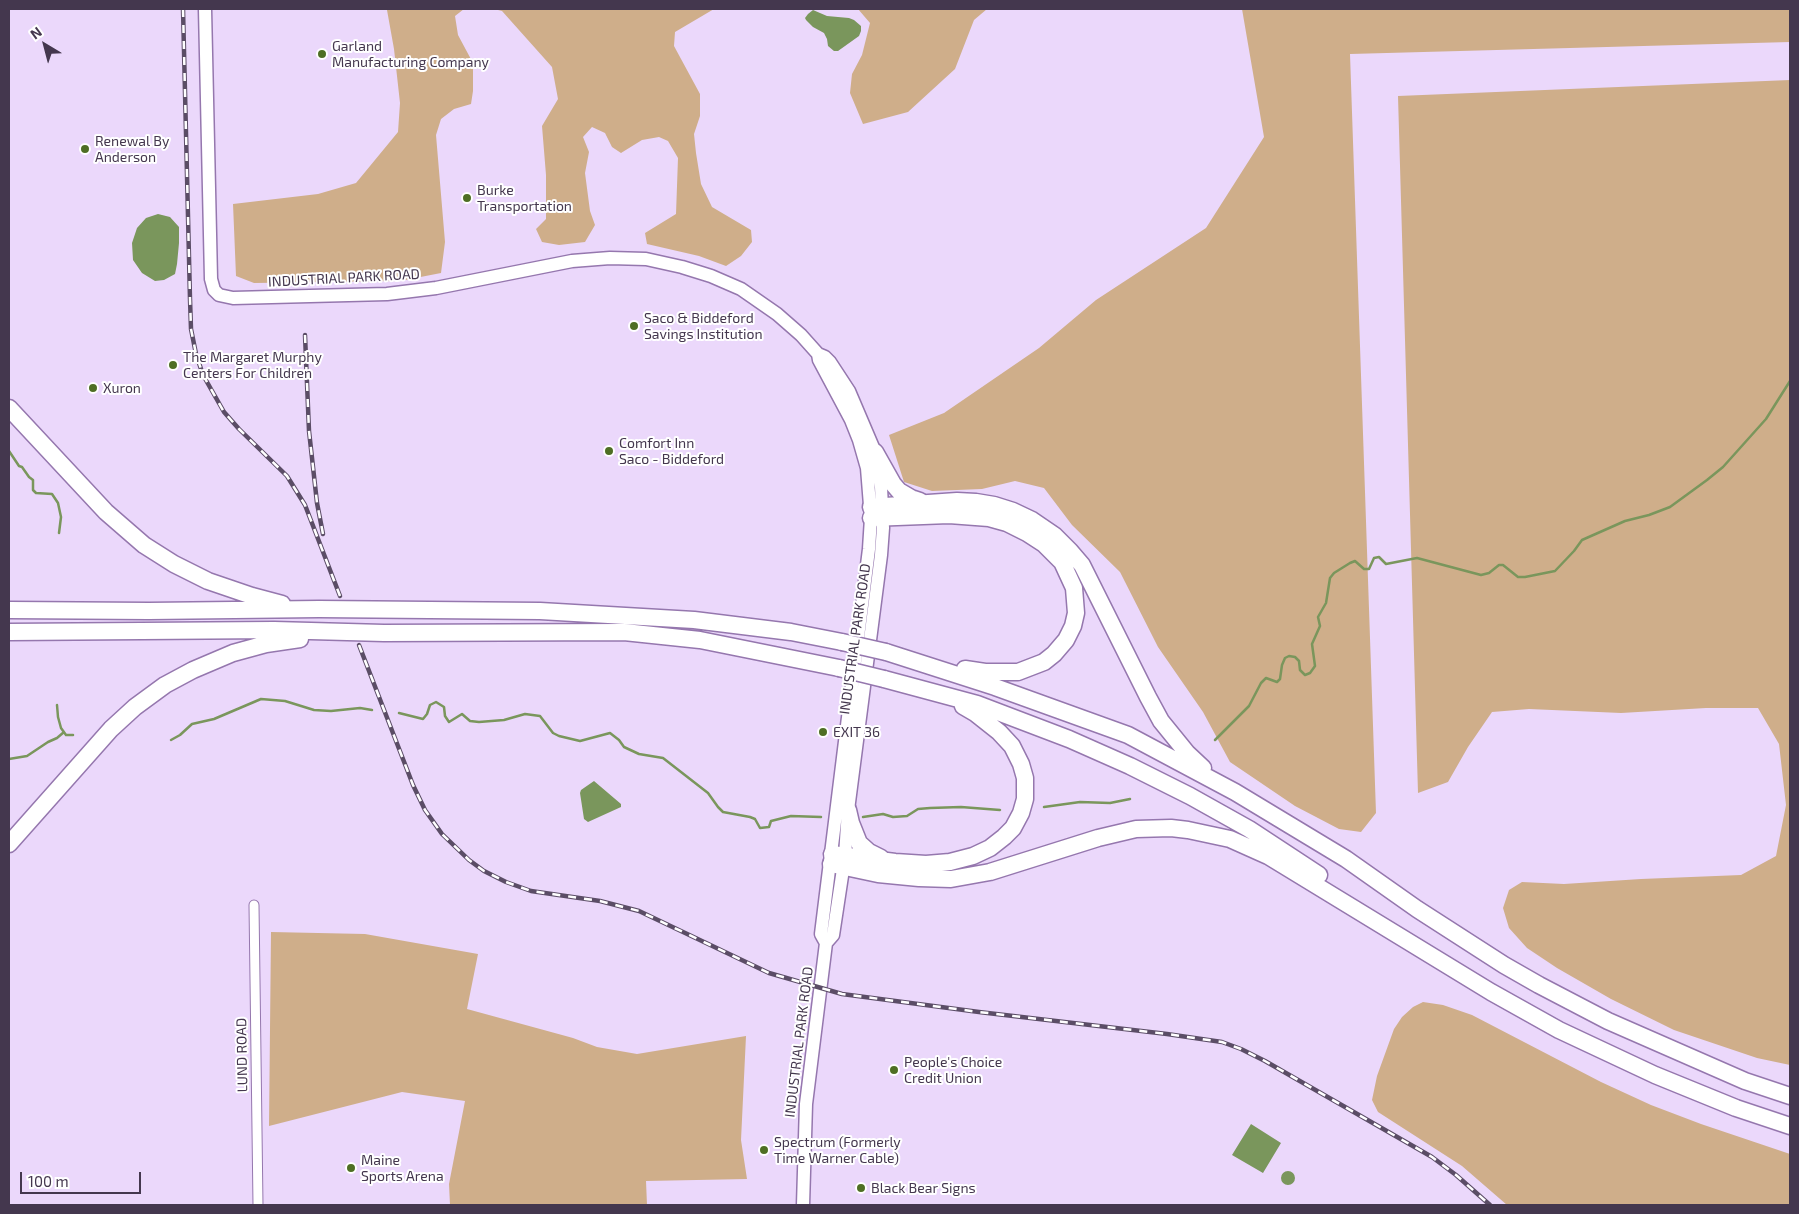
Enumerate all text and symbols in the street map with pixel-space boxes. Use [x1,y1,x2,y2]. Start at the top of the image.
north arrow [20,20,70,70]
text: N [27,23,45,42]
place label: Garland Manufacturing Company [332,38,489,70]
marker: Garland Manufacturing Company [316,48,328,60]
place label: Renewal By Anderson [95,133,169,166]
marker: Renewal By Anderson [79,143,91,155]
place label: Burke Transportation [477,182,572,214]
marker: Burke Transportation [461,192,473,204]
street label: INDUSTRIAL PARK ROAD [268,266,420,290]
place label: Saco & Biddeford Savings Institution [644,310,763,342]
marker: Saco & Biddeford Savings Institution [628,320,640,332]
place label: The Margaret Murphy Centers For Children [183,349,322,382]
marker: The Margaret Murphy Centers For Children [167,359,179,371]
place label: Xuron [103,380,141,396]
marker: Xuron [87,382,99,394]
place label: Comfort Inn Saco - Biddeford [619,435,724,468]
marker: Comfort Inn Saco - Biddeford [603,445,615,457]
street label: INDUSTRIAL PARK ROAD [836,563,874,715]
place label: EXIT 36 [833,724,880,740]
marker: EXIT 36 [817,726,829,738]
street label: INDUSTRIAL PARK ROAD [781,966,817,1118]
street label: LUND ROAD [233,1018,251,1092]
place label: People's Choice Credit Union [904,1054,1002,1086]
marker: People's Choice Credit Union [888,1064,900,1076]
place label: Spectrum (Formerly Time Warner Cable) [774,1134,901,1166]
marker: Spectrum (Formerly Time Warner Cable) [758,1144,770,1156]
place label: Maine Sports Arena [361,1152,444,1184]
scale bar [22,1162,144,1194]
marker: Maine Sports Arena [345,1162,357,1174]
text: 100 m [28,1172,69,1190]
place label: Black Bear Signs [871,1180,976,1196]
marker: Black Bear Signs [855,1182,867,1194]

